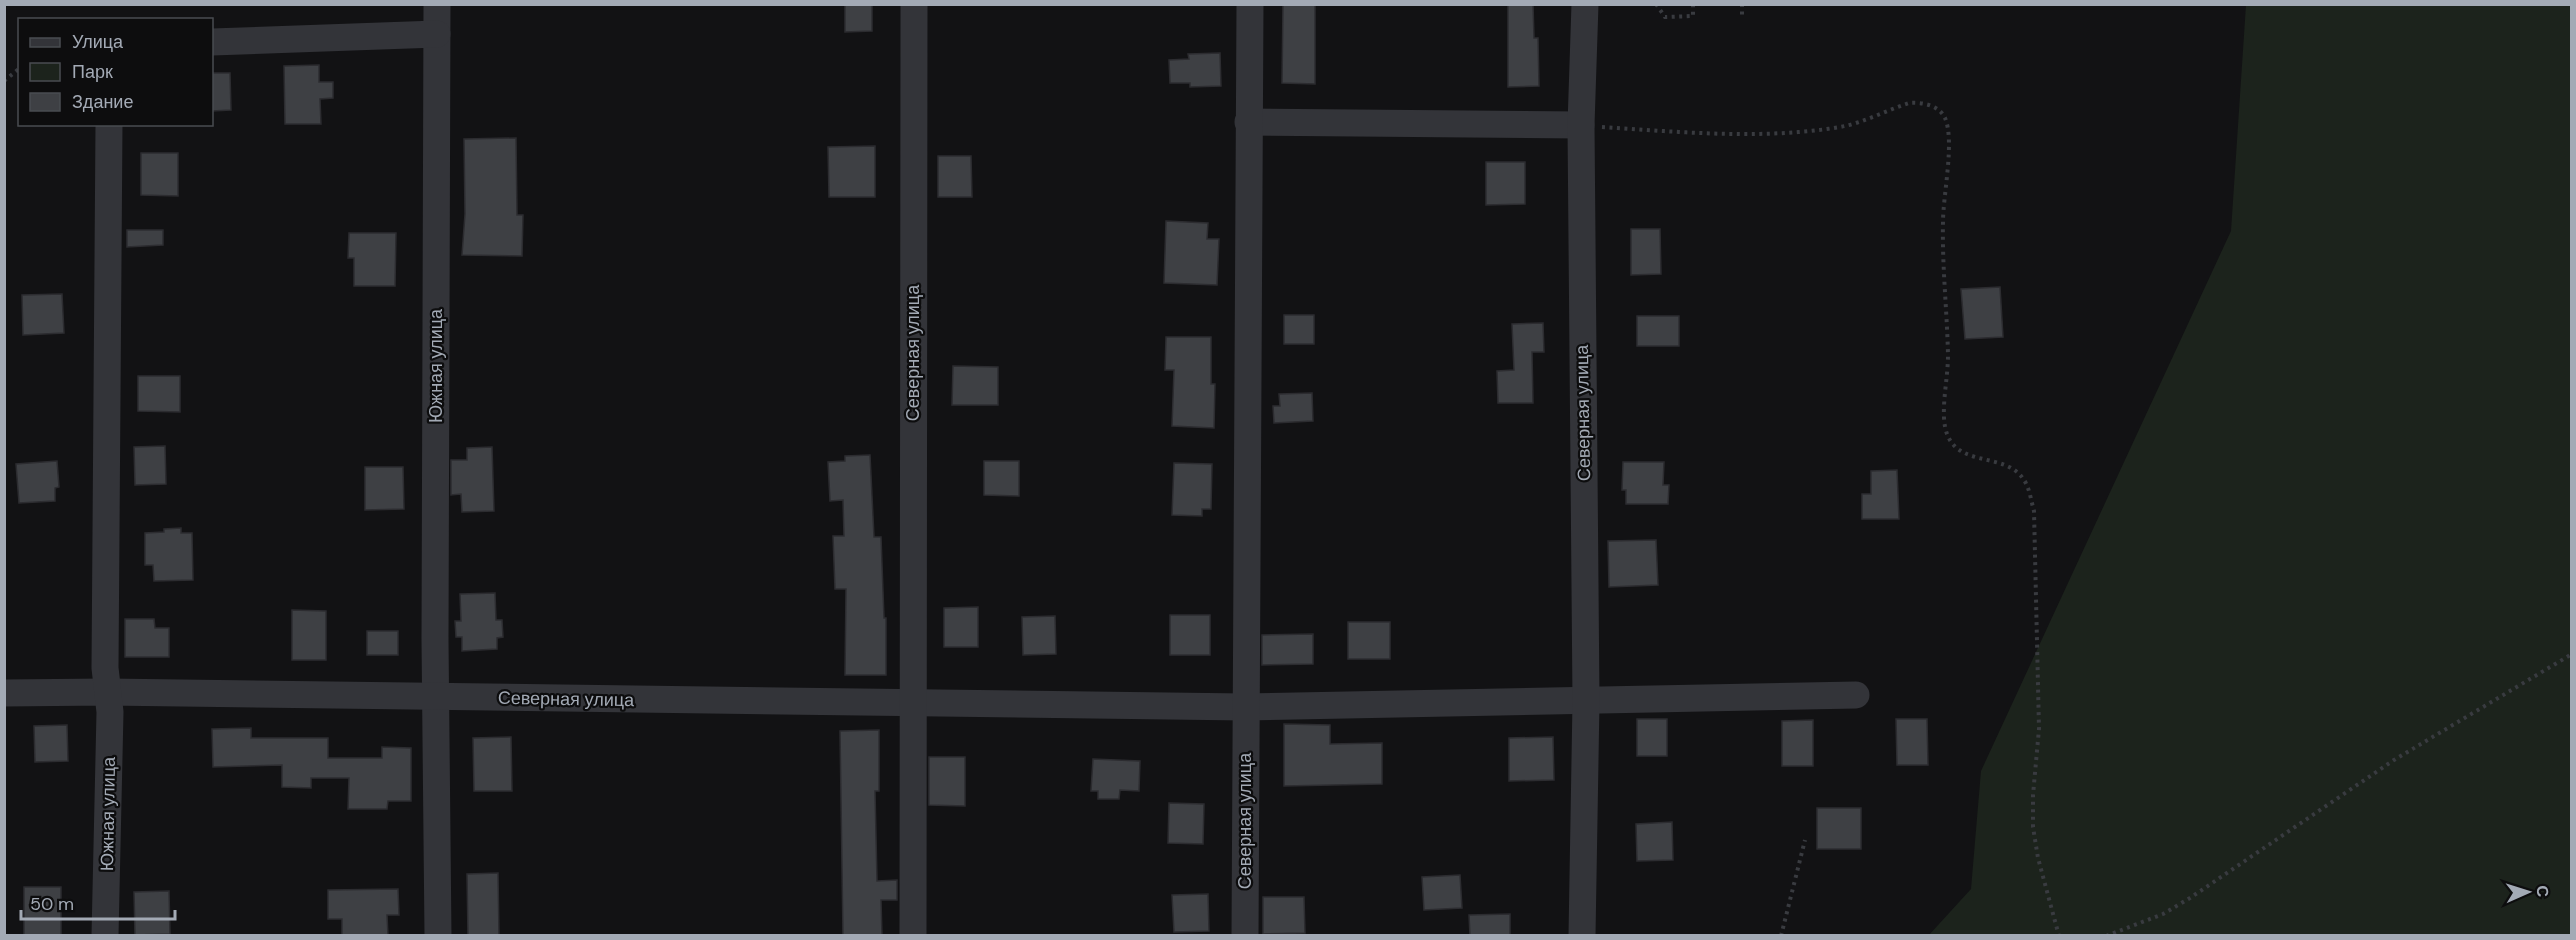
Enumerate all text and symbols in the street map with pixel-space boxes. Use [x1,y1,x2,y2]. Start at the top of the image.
legend [18,18,213,126]
text: Улица [72,30,124,54]
text: Парк [72,60,113,84]
text: Здание [72,90,133,114]
street label: Северная улица [901,284,925,421]
street label: Южная улица [424,308,448,423]
street label: Северная улица [1570,344,1596,481]
street label: Северная улица [498,686,635,712]
street label: Северная улица [1233,752,1257,889]
street label: Южная улица [95,756,121,871]
north arrow [2498,862,2558,922]
scale bar [21,883,176,921]
text: С [2532,885,2553,898]
text: 50 m [30,892,74,916]

